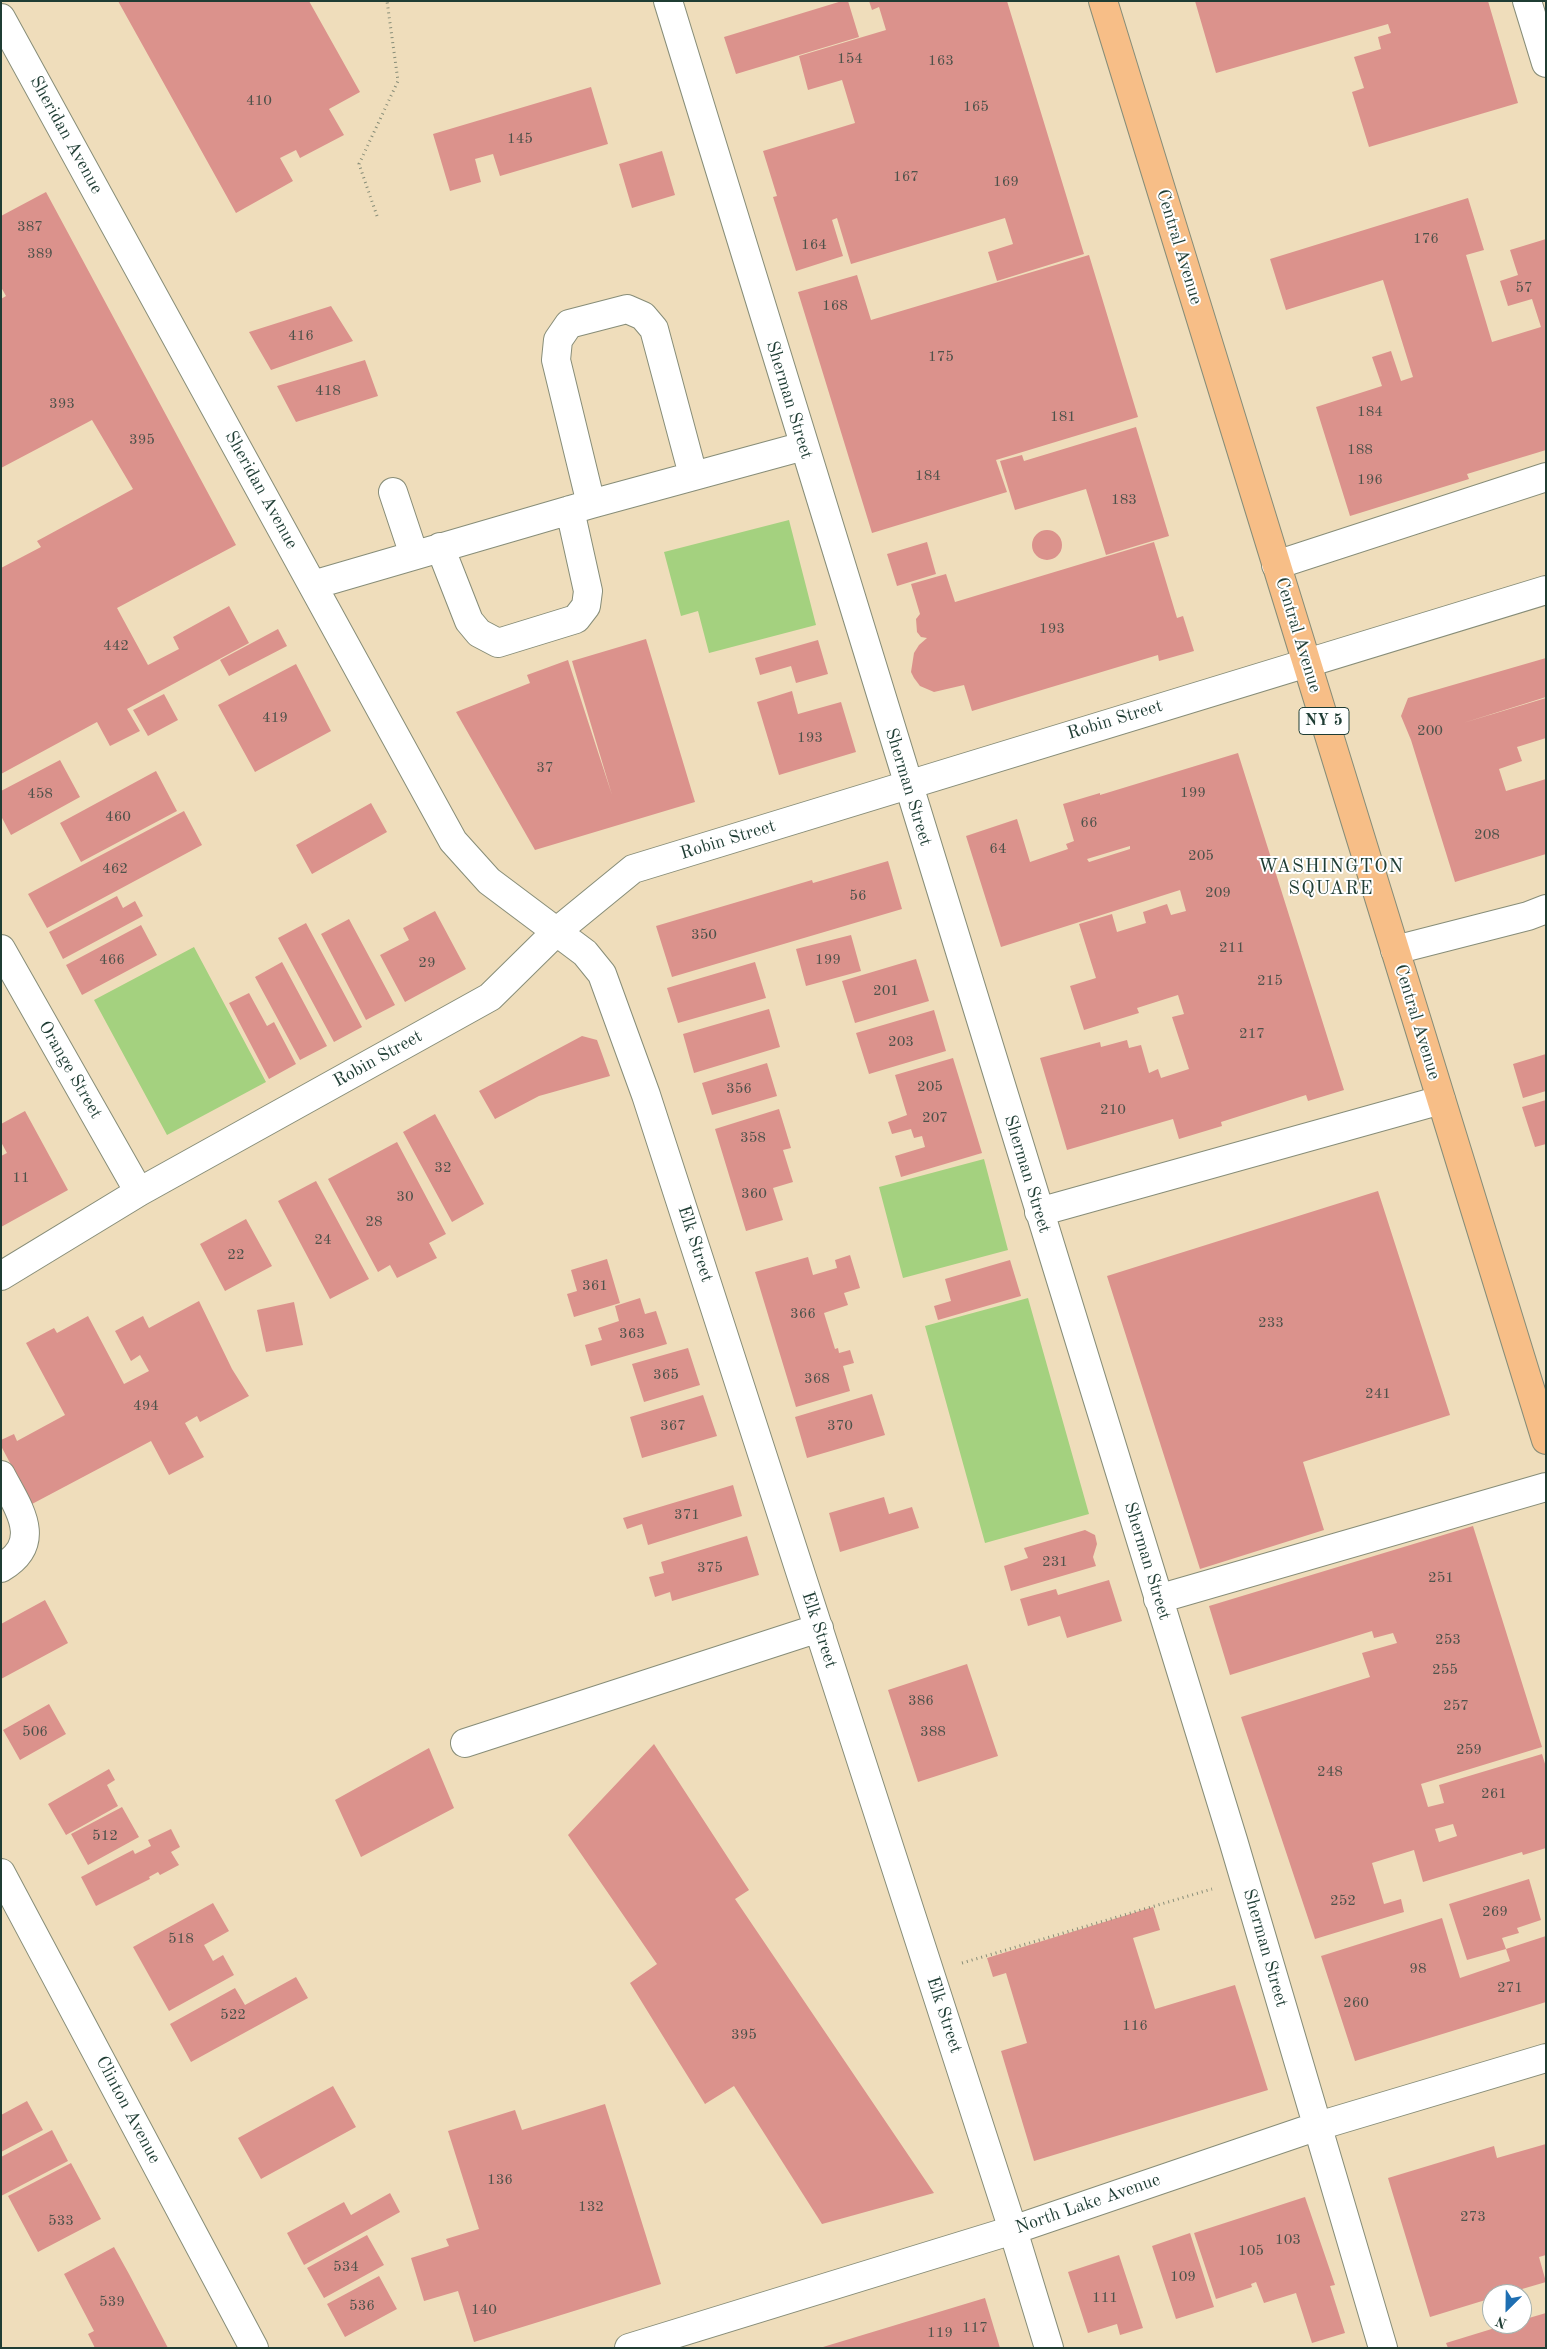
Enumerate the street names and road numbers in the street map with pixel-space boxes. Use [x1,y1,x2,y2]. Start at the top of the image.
street label: Sheridan Avenue [25,72,107,198]
street label: Central Avenue [1151,187,1207,307]
street label: Sherman Street [761,338,817,462]
street label: Sheridan Avenue [220,427,302,553]
street label: Central Avenue [1270,575,1326,695]
street label: Robin Street [1065,695,1165,745]
road number: NY 5 [1299,708,1349,734]
street label: Sherman Street [880,725,936,849]
street label: Robin Street [678,815,778,865]
street label: Central Avenue [1389,962,1445,1082]
street label: Orange Street [33,1017,107,1123]
street label: Robin Street [330,1026,426,1092]
street label: Sherman Street [999,1112,1055,1236]
street label: Elk Street [672,1203,718,1285]
street label: Sherman Street [1119,1499,1175,1623]
street label: Elk Street [796,1589,842,1671]
street label: Sherman Street [1238,1886,1292,2010]
street label: Elk Street [921,1974,967,2056]
street label: Clinton Avenue [91,2053,165,2167]
street label: North Lake Avenue [1013,2169,1163,2239]

